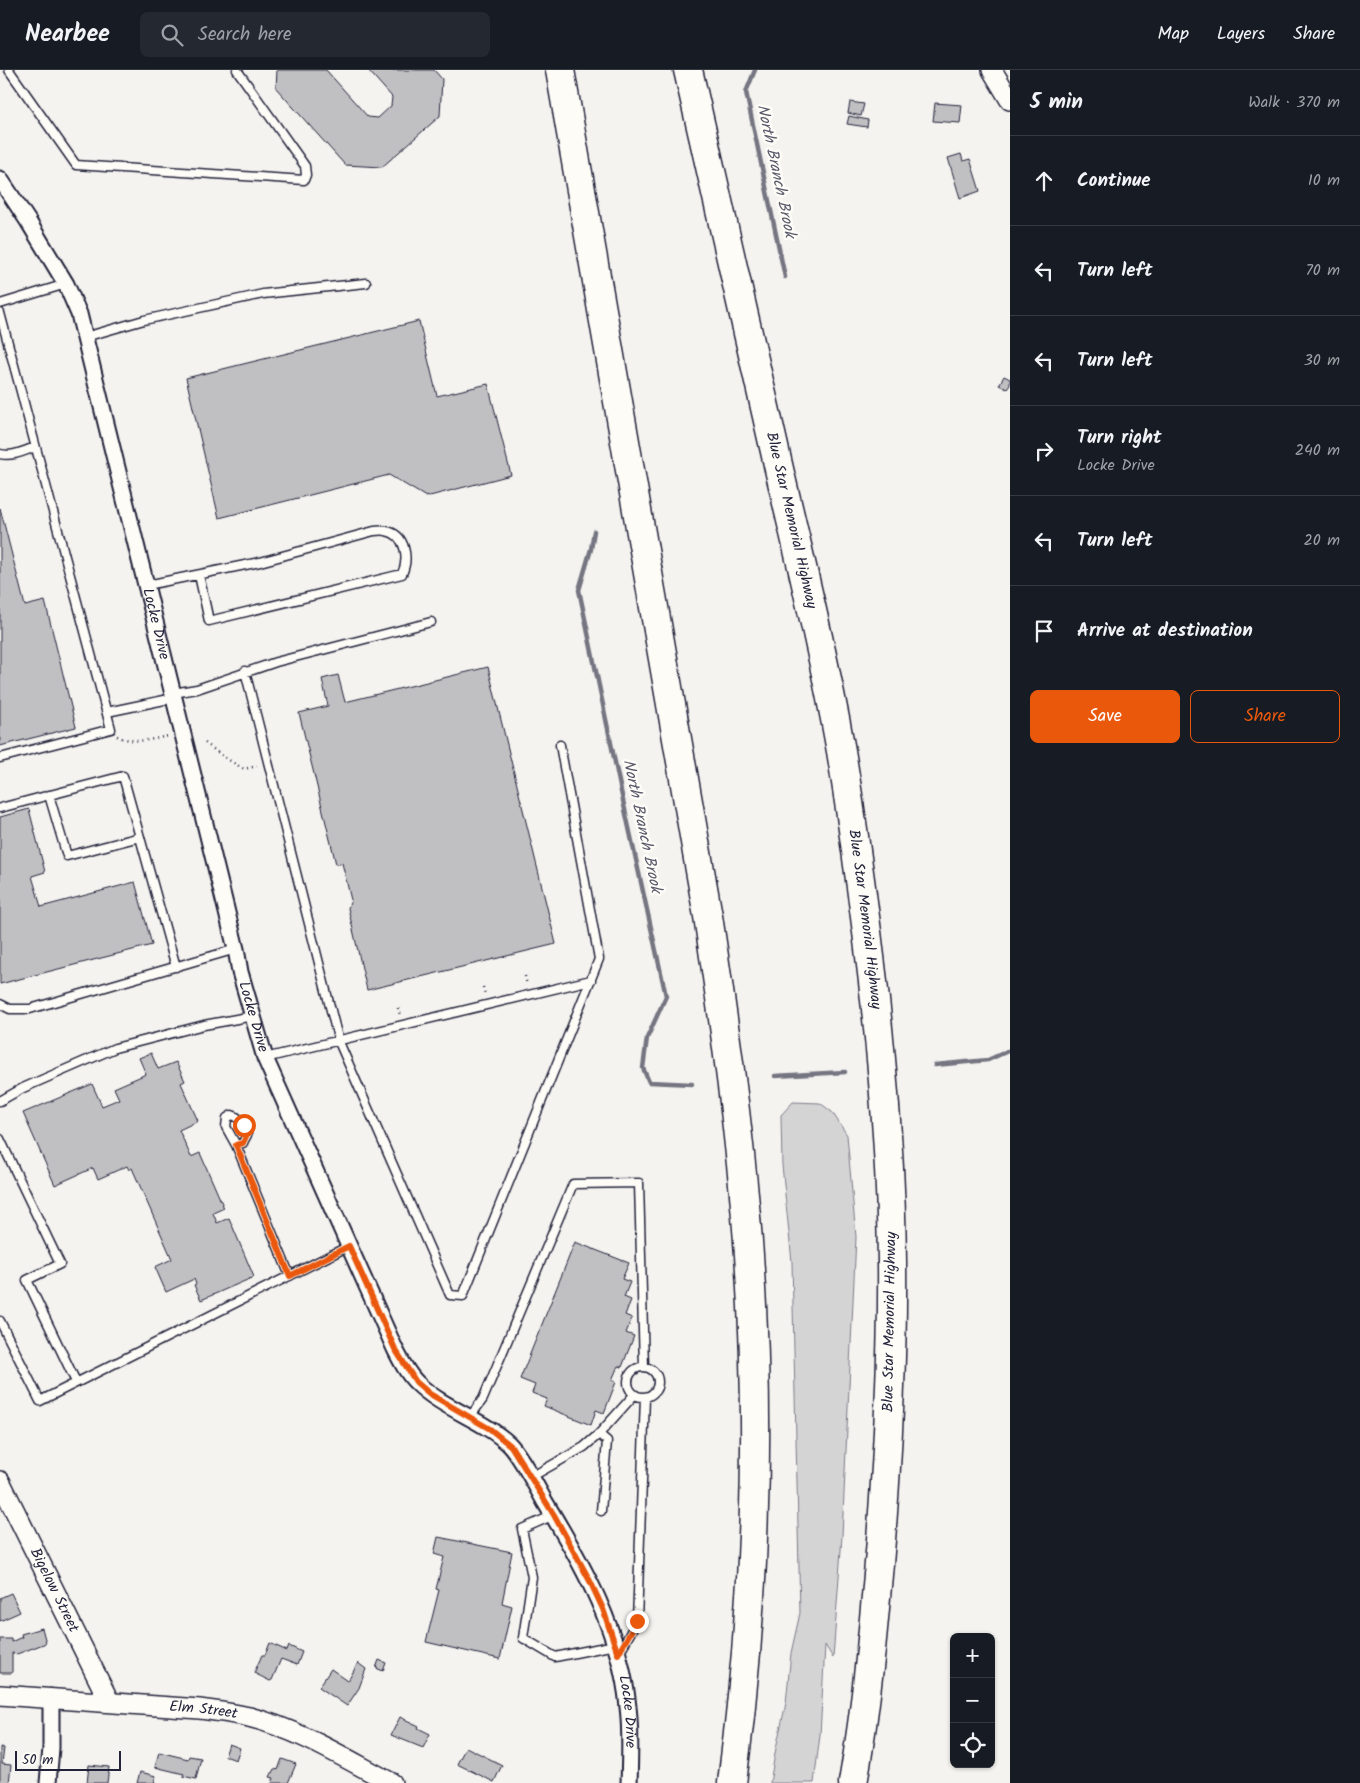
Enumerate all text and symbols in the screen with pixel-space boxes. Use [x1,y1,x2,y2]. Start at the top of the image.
search box [140,12,490,57]
text: Nearbee [25,15,110,54]
text: Search here [198,20,292,50]
text: Map [1158,20,1189,49]
text: Layers [1217,20,1265,49]
text: Share [1293,20,1335,49]
icon: search [158,21,186,49]
text: 5 min [1030,86,1083,119]
text: Walk · 370 m [1248,90,1340,115]
water label: North Branch Brook [750,102,803,242]
text: Continue [1077,166,1150,196]
icon: ahead [1030,167,1058,195]
text: 10 m [1308,168,1340,193]
text: Turn left [1077,256,1152,286]
icon: left [1030,257,1058,285]
text: 70 m [1305,258,1340,283]
text: Turn left [1077,346,1152,376]
icon: left [1030,347,1058,375]
text: 30 m [1304,348,1340,373]
text: Turn right [1077,423,1162,453]
street label: Blue Star Memorial Highway [759,430,824,612]
icon: right [1030,437,1058,465]
text: 240 m [1295,438,1340,463]
text: Locke Drive [1077,453,1155,478]
text: Turn left [1077,526,1152,556]
icon: left [1030,527,1058,555]
text: 20 m [1304,528,1340,553]
street label: Locke Drive [135,586,176,662]
text: Arrive at destination [1077,616,1253,646]
icon: arrive [1030,617,1058,645]
button: Save [1030,690,1180,743]
button: Share [1190,690,1340,743]
water label: North Branch Brook [616,757,669,897]
street label: Blue Star Memorial Highway [841,828,888,1011]
street label: Locke Drive [231,979,275,1055]
route start [233,1114,256,1137]
street label: Blue Star Memorial Highway [876,1231,904,1412]
street label: Bigelow Street [23,1544,85,1637]
route end [626,1610,649,1633]
map controls [950,1633,995,1768]
button: + [950,1633,995,1678]
street label: Locke Drive [611,1673,642,1748]
button: − [950,1678,995,1723]
street label: Elm Street [168,1695,240,1726]
button: locate [950,1723,995,1768]
scale bar [15,1748,121,1771]
text: 50 m [22,1749,53,1771]

